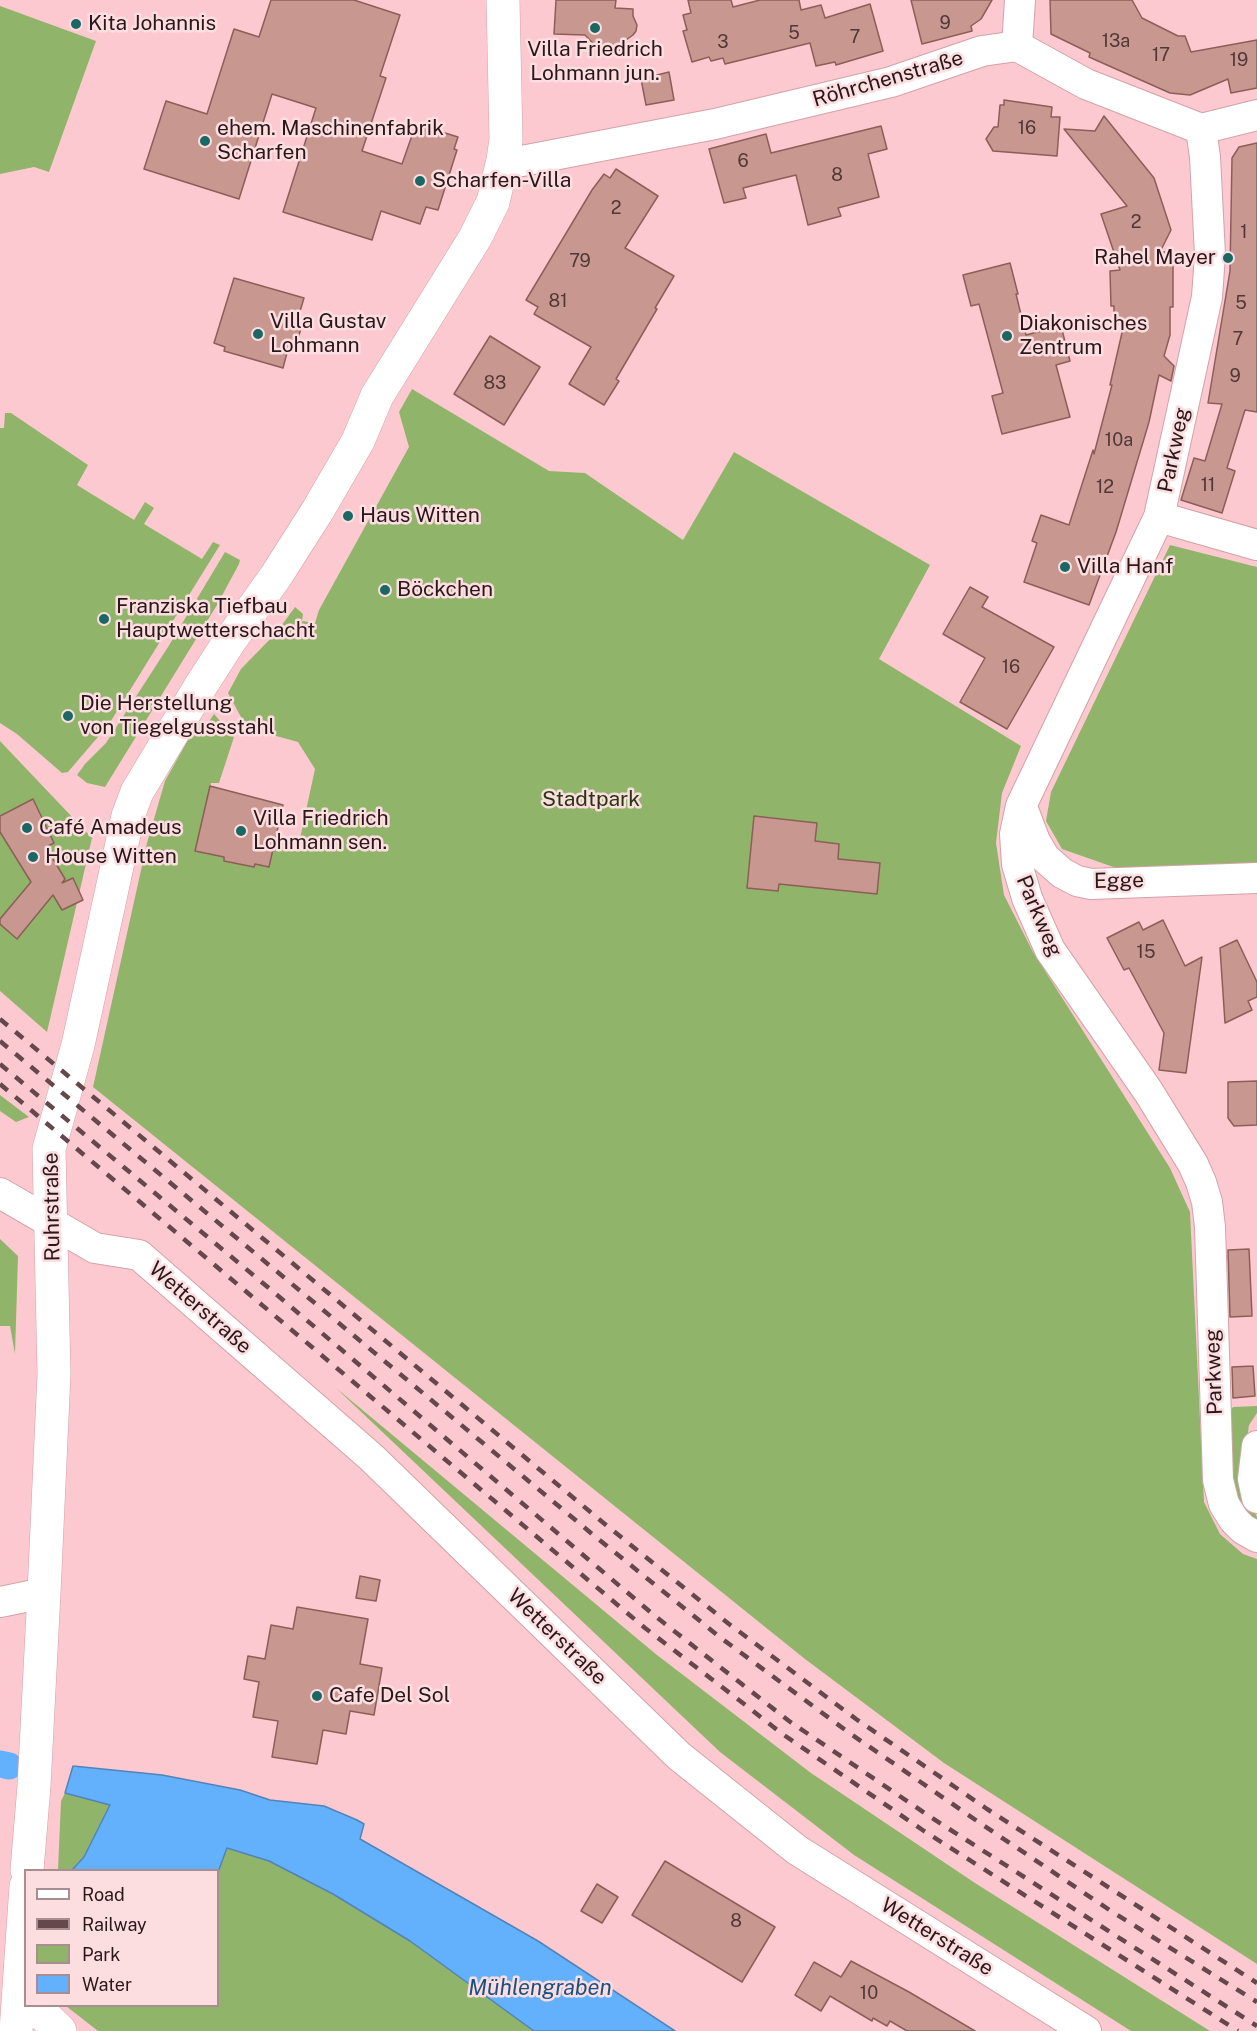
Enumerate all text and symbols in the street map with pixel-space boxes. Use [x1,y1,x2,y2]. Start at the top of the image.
place label: Kita Johannis [88,11,216,37]
house number: 9 [939,12,951,34]
marker: Kita Johannis [69,17,83,31]
marker: Villa Friedrich Lohmann jun. [588,21,602,35]
house number: 5 [788,22,800,44]
house number: 7 [850,26,860,48]
house number: 13a [1102,30,1130,52]
house number: 3 [717,31,729,53]
place label: Villa Friedrich Lohmann jun. [527,37,663,87]
house number: 17 [1152,44,1170,66]
street label: Röhrchenstraße [810,45,966,113]
house number: 19 [1230,49,1248,71]
place label: ehem. Maschinenfabrik Scharfen [217,116,444,166]
house number: 16 [1018,117,1036,139]
marker: ehem. Maschinenfabrik Scharfen [198,134,212,148]
house number: 6 [737,150,749,172]
house number: 8 [831,164,843,186]
place label: Scharfen-Villa [432,168,571,194]
marker: Scharfen-Villa [413,174,427,188]
house number: 2 [611,197,621,219]
house number: 2 [1131,211,1141,233]
house number: 1 [1240,221,1248,243]
place label: Rahel Mayer [1094,245,1216,271]
house number: 79 [569,250,591,272]
marker: Rahel Mayer [1221,251,1235,265]
house number: 81 [549,290,567,312]
house number: 5 [1235,292,1247,314]
place label: Villa Gustav Lohmann [270,309,386,359]
place label: Diakonisches Zentrum [1019,311,1147,361]
marker: Villa Gustav Lohmann [251,327,265,341]
house number: 7 [1233,328,1243,350]
marker: Diakonisches Zentrum [1000,329,1014,343]
house number: 9 [1229,365,1241,387]
house number: 83 [484,372,506,394]
street label: Parkweg [1153,405,1195,495]
house number: 10a [1105,429,1133,451]
house number: 11 [1201,474,1215,496]
house number: 12 [1096,476,1114,498]
place label: Haus Witten [360,503,480,529]
marker: Haus Witten [341,509,355,523]
place label: Villa Hanf [1077,554,1173,580]
marker: Villa Hanf [1058,560,1072,574]
place label: Böckchen [397,577,493,603]
marker: Böckchen [378,583,392,597]
place label: Franziska Tiefbau Hauptwetterschacht [116,594,315,644]
marker: Franziska Tiefbau Hauptwetterschacht [97,612,111,626]
house number: 16 [1002,656,1020,678]
place label: Die Herstellung von Tiegelgussstahl [80,691,275,741]
marker: Die Herstellung von Tiegelgussstahl [61,709,75,723]
park label: Stadtpark [542,787,640,813]
place label: Villa Friedrich Lohmann sen. [253,806,389,856]
place label: Café Amadeus [39,815,182,841]
marker: Café Amadeus [20,821,34,835]
marker: Villa Friedrich Lohmann sen. [234,824,248,838]
place label: House Witten [45,844,177,870]
marker: House Witten [26,850,40,864]
street label: Egge [1094,868,1144,894]
street label: Parkweg [1011,871,1067,961]
house number: 15 [1137,941,1155,963]
street label: Ruhrstraße [38,1152,66,1262]
street label: Wetterstraße [144,1257,256,1359]
street label: Parkweg [1200,1329,1228,1415]
street label: Wetterstraße [502,1584,612,1690]
place label: Cafe Del Sol [329,1683,450,1709]
marker: Cafe Del Sol [310,1689,324,1703]
legend [24,1869,219,2007]
text: Road [82,1884,125,1905]
street label: Wetterstraße [876,1892,998,1982]
house number: 8 [730,1910,742,1932]
text: Railway [82,1914,147,1935]
text: Park [82,1944,120,1965]
text: Water [82,1974,132,1995]
water label: Mühlengraben [468,1975,612,2001]
house number: 10 [860,1982,878,2004]

